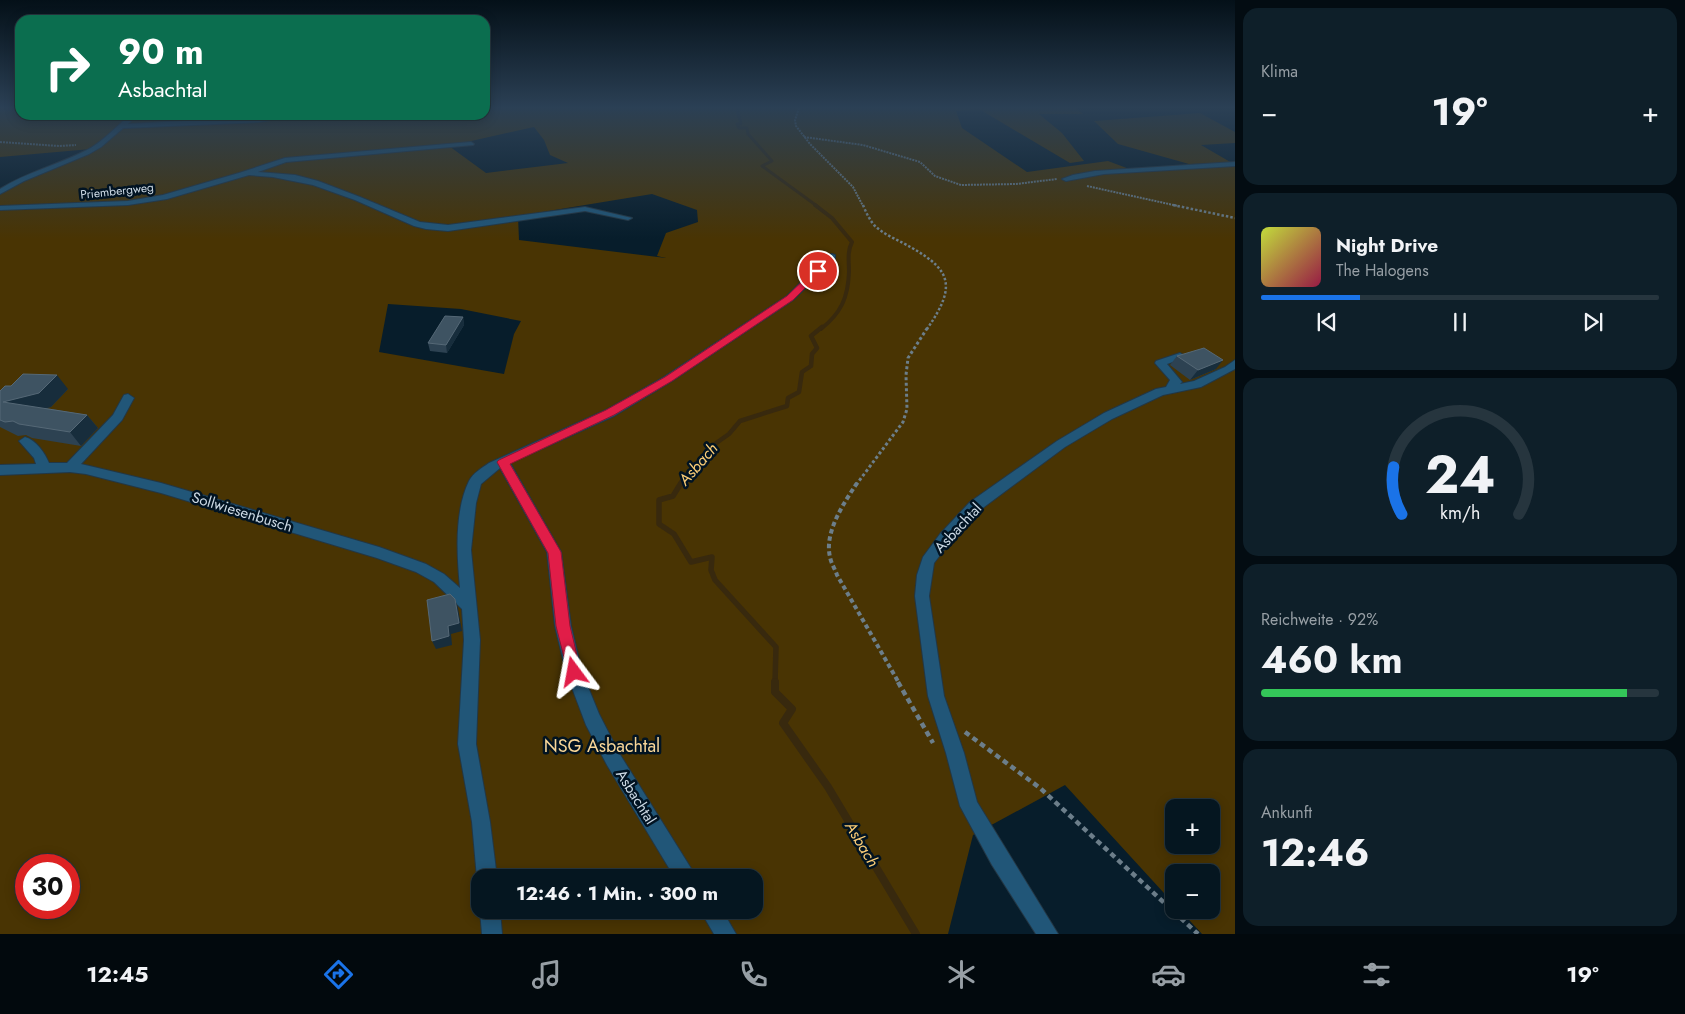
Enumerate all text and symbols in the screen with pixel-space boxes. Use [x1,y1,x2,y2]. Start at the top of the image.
text: 90 m [118,27,204,77]
icon: right [35,35,100,100]
text: Klima [1261,60,1298,83]
text: Asbachtal [118,73,208,105]
text: 19° [1432,84,1488,139]
text: − [1261,92,1278,133]
text: + [1642,92,1659,133]
street label: Priembergweg [79,178,155,204]
text: Night Drive [1336,232,1438,259]
pin [797,250,839,292]
icon: arrive [804,257,832,285]
text: The Halogens [1336,259,1429,282]
icon: previous [1313,308,1341,336]
icon: pause [1446,308,1474,336]
icon: next [1579,308,1607,336]
text: 24 [1425,437,1495,513]
water label: Asbach [672,438,723,491]
street label: Sollwiesenbusch [189,486,295,538]
street label: Asbachtal [929,498,987,558]
text: km/h [1440,500,1480,526]
text: Reichweite · 92% [1261,608,1378,631]
text: 460 km [1261,632,1403,687]
position arrow [547,645,599,697]
park label: NSG Asbachtal [544,733,660,759]
street label: Asbachtal [611,765,661,829]
map controls [1165,799,1220,919]
button: + [1165,799,1220,854]
text: Ankunft [1261,801,1312,824]
water label: Asbach [839,816,885,871]
text: 12:46 [1261,825,1369,880]
speed limit sign: 30 [15,854,80,919]
button: − [1165,864,1220,919]
text: 12:46 · 1 Min. · 300 m [516,880,718,907]
icon: directions [321,957,356,992]
icon: music [529,957,564,992]
icon: phone [736,957,771,992]
icon: climate [944,957,979,992]
icon: car [1151,957,1186,992]
icon: filters [1359,957,1394,992]
text: 12:45 [86,958,149,990]
text: 19° [1566,958,1599,990]

